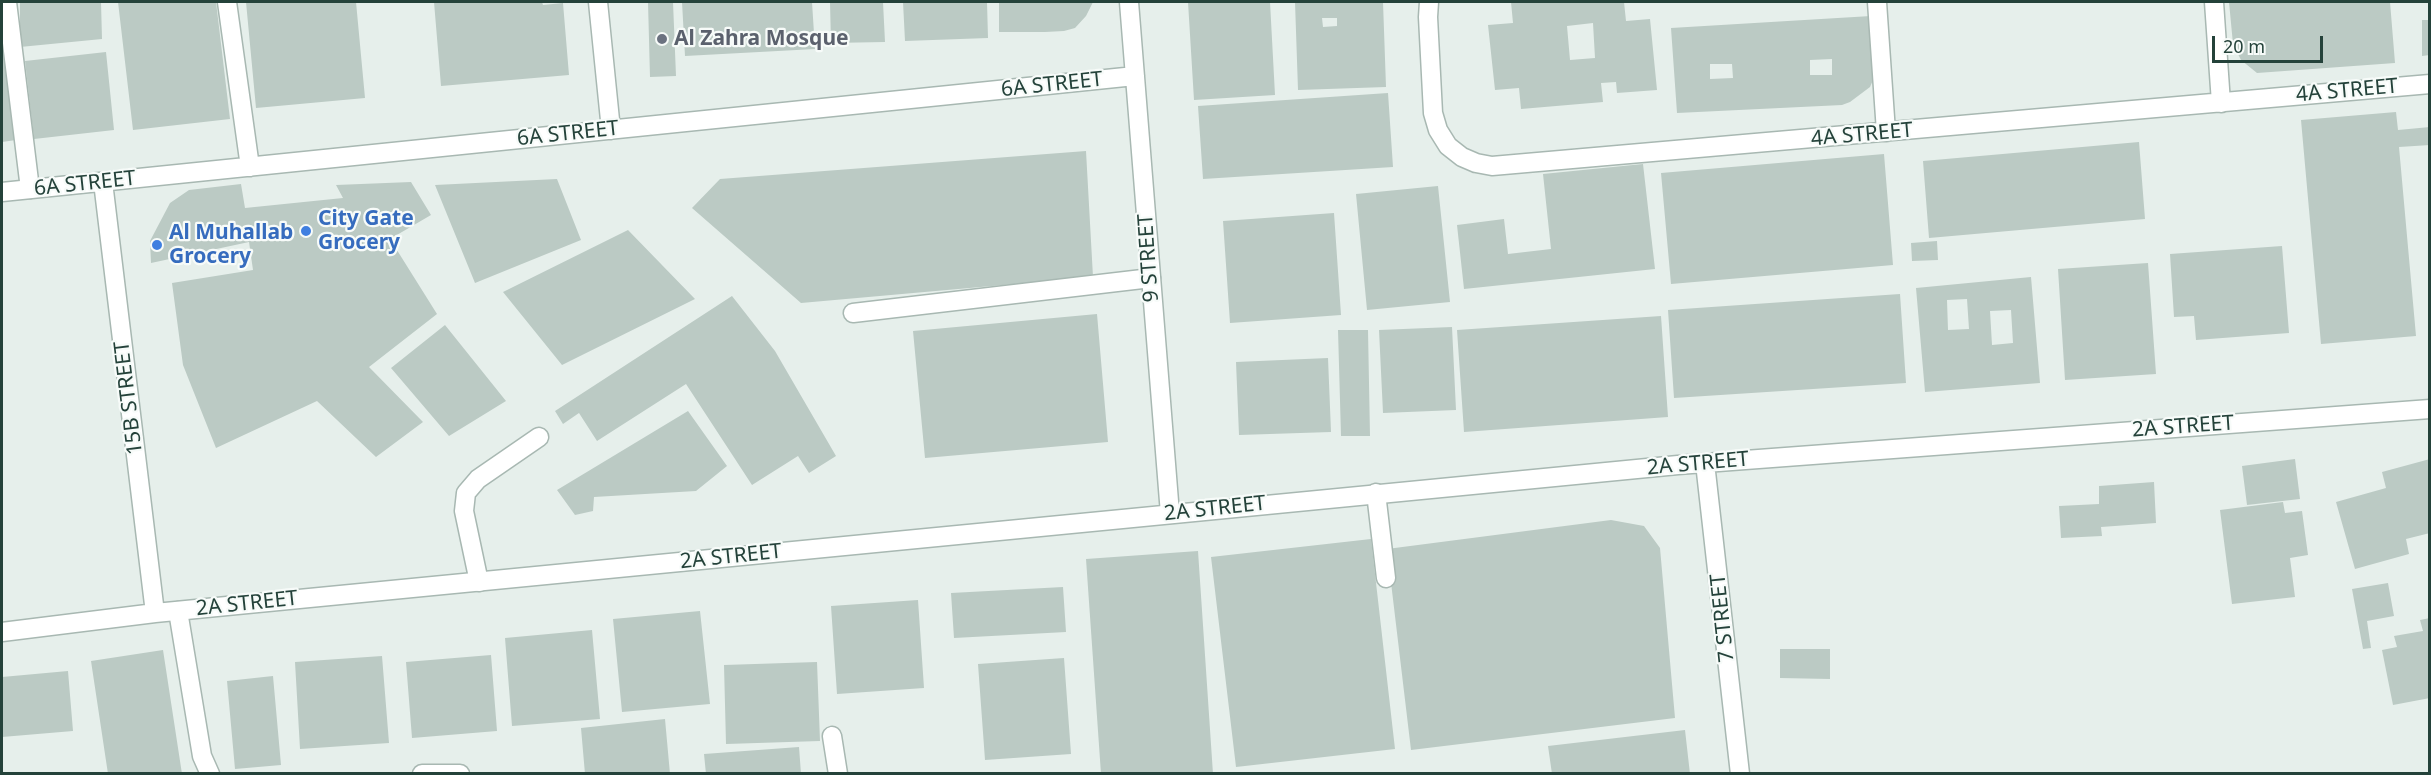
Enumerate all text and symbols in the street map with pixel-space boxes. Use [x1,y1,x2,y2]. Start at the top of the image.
scale bar [2215,24,2326,62]
place label: Al Zahra Mosque [674,26,849,52]
marker: Al Zahra Mosque [655,32,669,46]
text: 20 m [2223,34,2265,58]
street label: 6A STREET [1000,67,1104,103]
street label: 4A STREET [2295,74,2399,108]
street label: 6A STREET [516,116,620,152]
street label: 4A STREET [1810,118,1914,152]
street label: 6A STREET [33,166,137,202]
place label: City Gate Grocery [318,206,414,256]
street label: 9 STREET [1133,213,1165,303]
place label: Al Muhallab Grocery [169,220,293,270]
marker: City Gate Grocery [299,224,313,238]
marker: Al Muhallab Grocery [150,238,164,252]
street label: 15B STREET [110,340,148,456]
street label: 2A STREET [2131,411,2235,443]
street label: 2A STREET [1646,447,1750,481]
street label: 2A STREET [1163,491,1267,527]
street label: 2A STREET [679,539,783,575]
street label: 7 STREET [1706,573,1740,663]
street label: 2A STREET [195,586,299,622]

